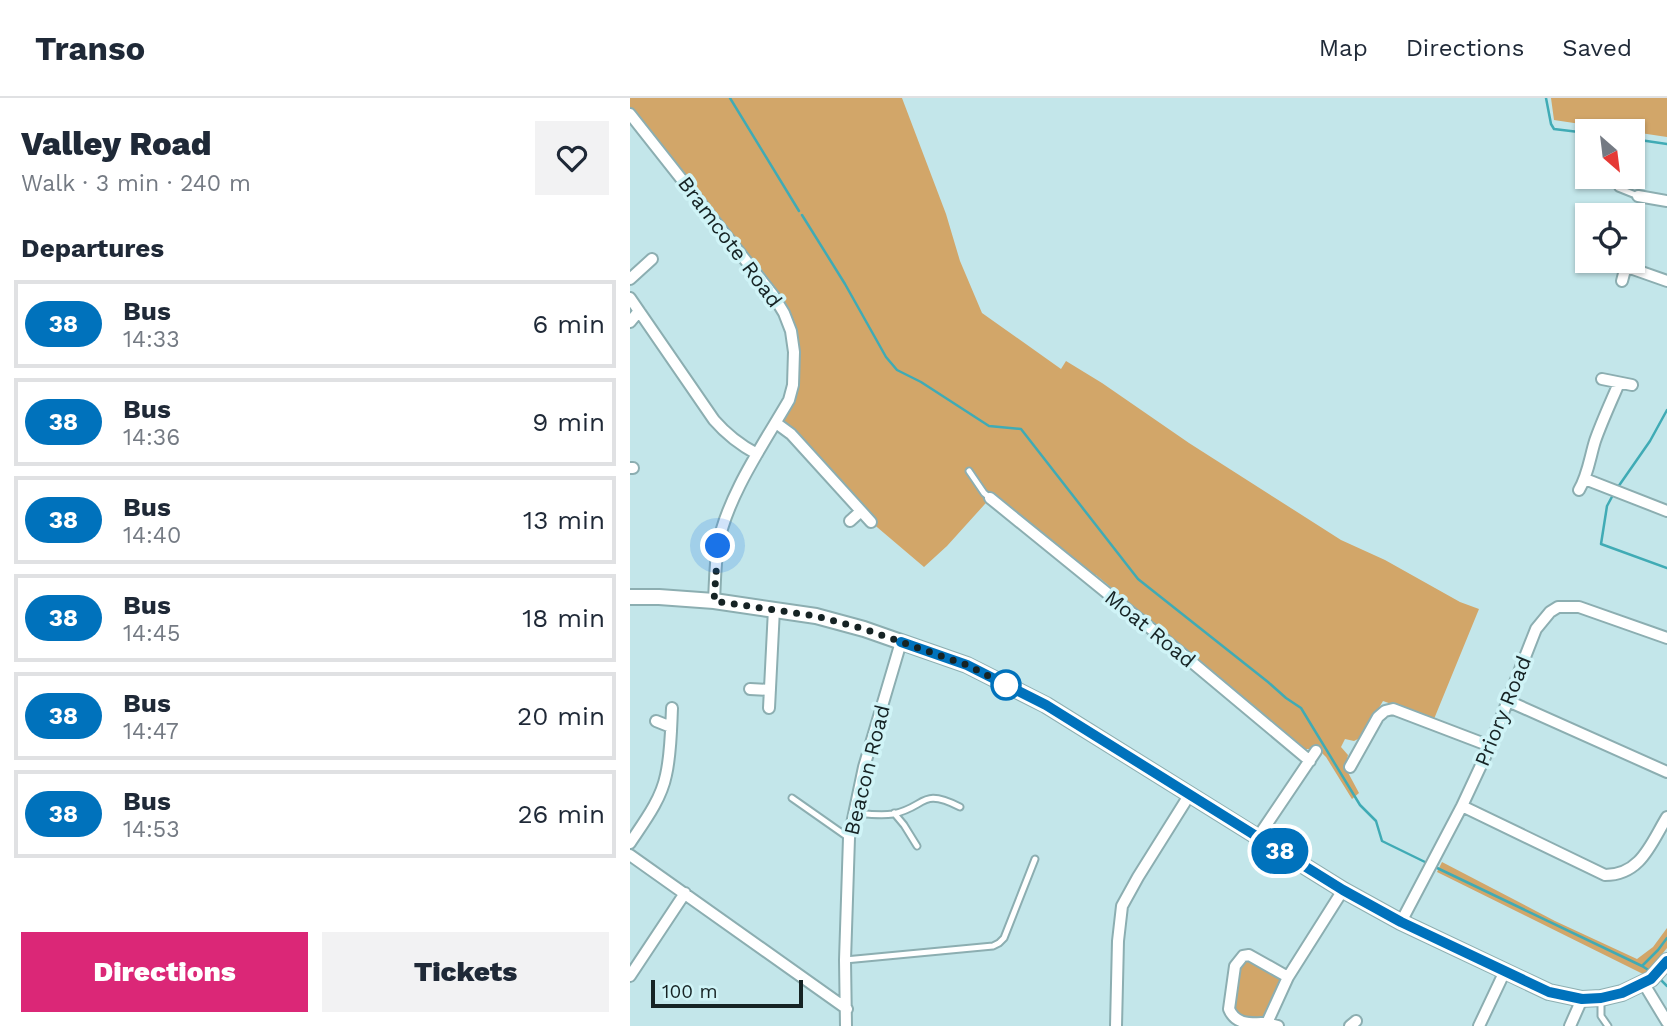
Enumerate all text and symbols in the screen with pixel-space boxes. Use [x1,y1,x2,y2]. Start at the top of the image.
text: Transo [35,29,145,68]
text: Map [1319,34,1368,62]
text: Directions [1406,34,1524,62]
text: Saved [1562,34,1632,62]
north arrow [1575,119,1645,189]
map controls [1575,119,1645,273]
button: heart [535,121,609,195]
text: Valley Road [21,124,211,163]
text: Walk · 3 min · 240 m [21,170,251,197]
street label: Bramcote Road [673,171,788,312]
button: locate [1575,203,1645,273]
text: Departures [21,233,164,263]
text: Bus [123,296,171,326]
text: 6 min [533,309,605,339]
text: 38 [49,310,78,338]
text: 14:33 [123,326,180,353]
text: Bus [123,394,171,424]
text: 9 min [532,407,605,437]
text: 38 [49,408,78,436]
text: 14:36 [123,424,180,451]
text: Bus [123,492,171,522]
text: 13 min [523,505,605,535]
text: 38 [49,506,78,534]
text: 14:40 [123,522,181,549]
your location [700,528,735,563]
street label: Moat Road [1100,585,1201,673]
text: Bus [123,590,171,620]
text: 18 min [522,603,605,633]
text: 38 [49,604,78,632]
text: 14:45 [123,620,180,647]
street label: Priory Road [1469,652,1536,770]
unlabelled marker [991,670,1021,700]
text: Bus [123,688,171,718]
text: 20 min [517,701,605,731]
text: 38 [49,702,78,730]
street label: Beacon Road [838,702,895,838]
text: 14:47 [123,718,179,745]
text: Bus [123,786,171,816]
text: 26 min [517,799,605,829]
text: 38 [49,800,78,828]
text: 14:53 [123,816,180,843]
line badge: 38 [1248,828,1312,874]
text: 38 [1265,837,1295,865]
button: Directions [21,932,308,1012]
button: Tickets [322,932,609,1012]
scale bar [651,977,803,1009]
text: 100 m [662,980,718,1003]

